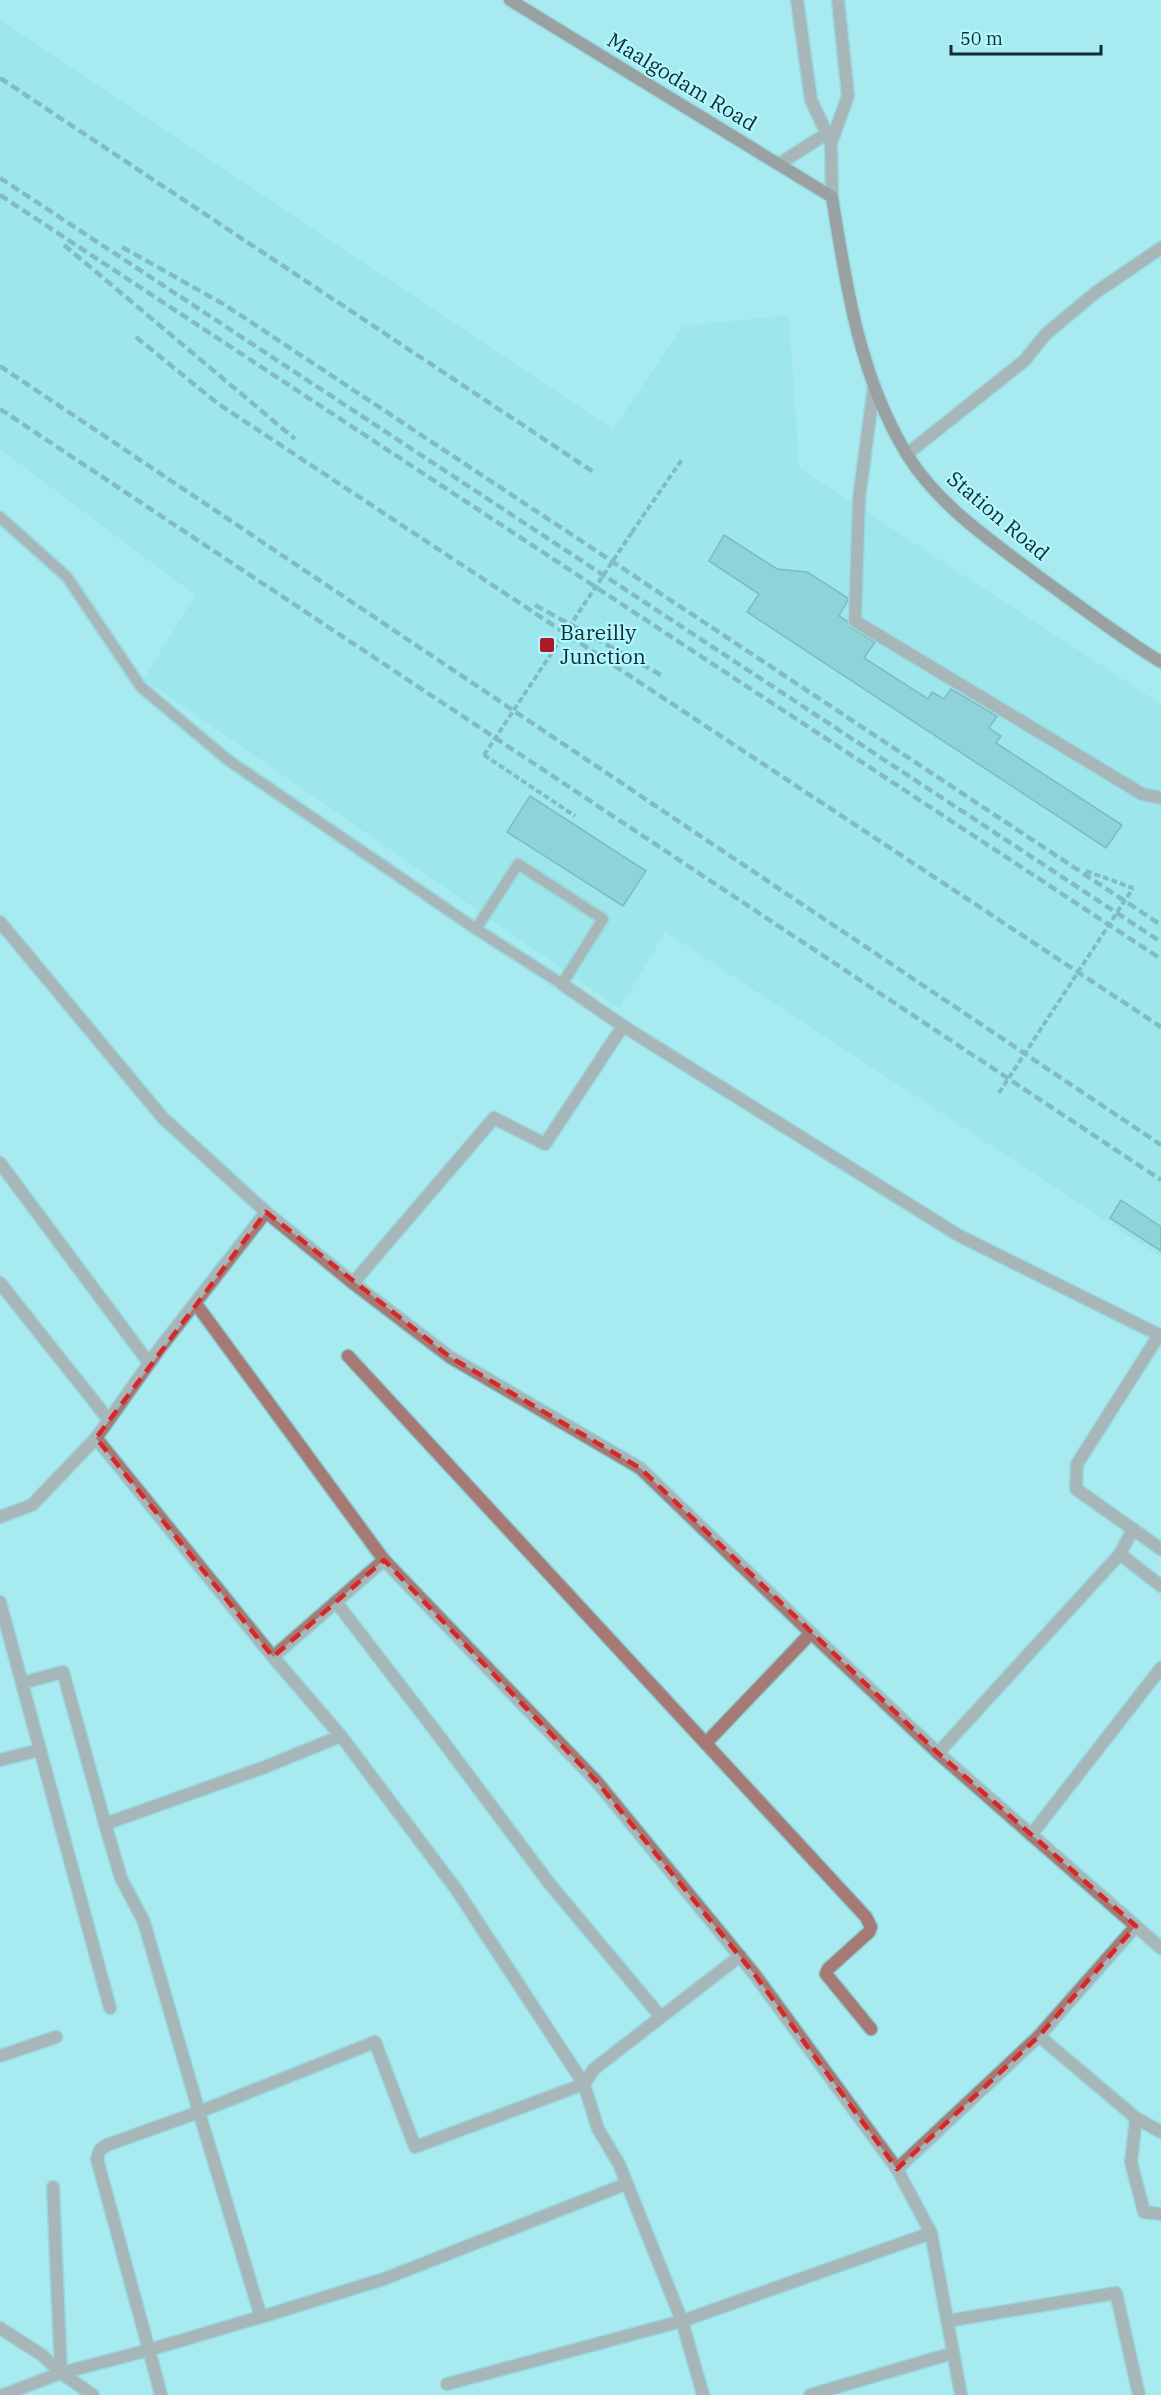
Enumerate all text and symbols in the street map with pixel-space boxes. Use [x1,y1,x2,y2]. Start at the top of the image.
scale bar [951,18,1101,56]
street label: Maalgodam Road [602,25,763,137]
text: 50 m [960,27,1003,50]
street label: Station Road [942,464,1056,566]
place label: Bareilly Junction [560,618,646,670]
marker: Bareilly Junction [538,636,556,654]

